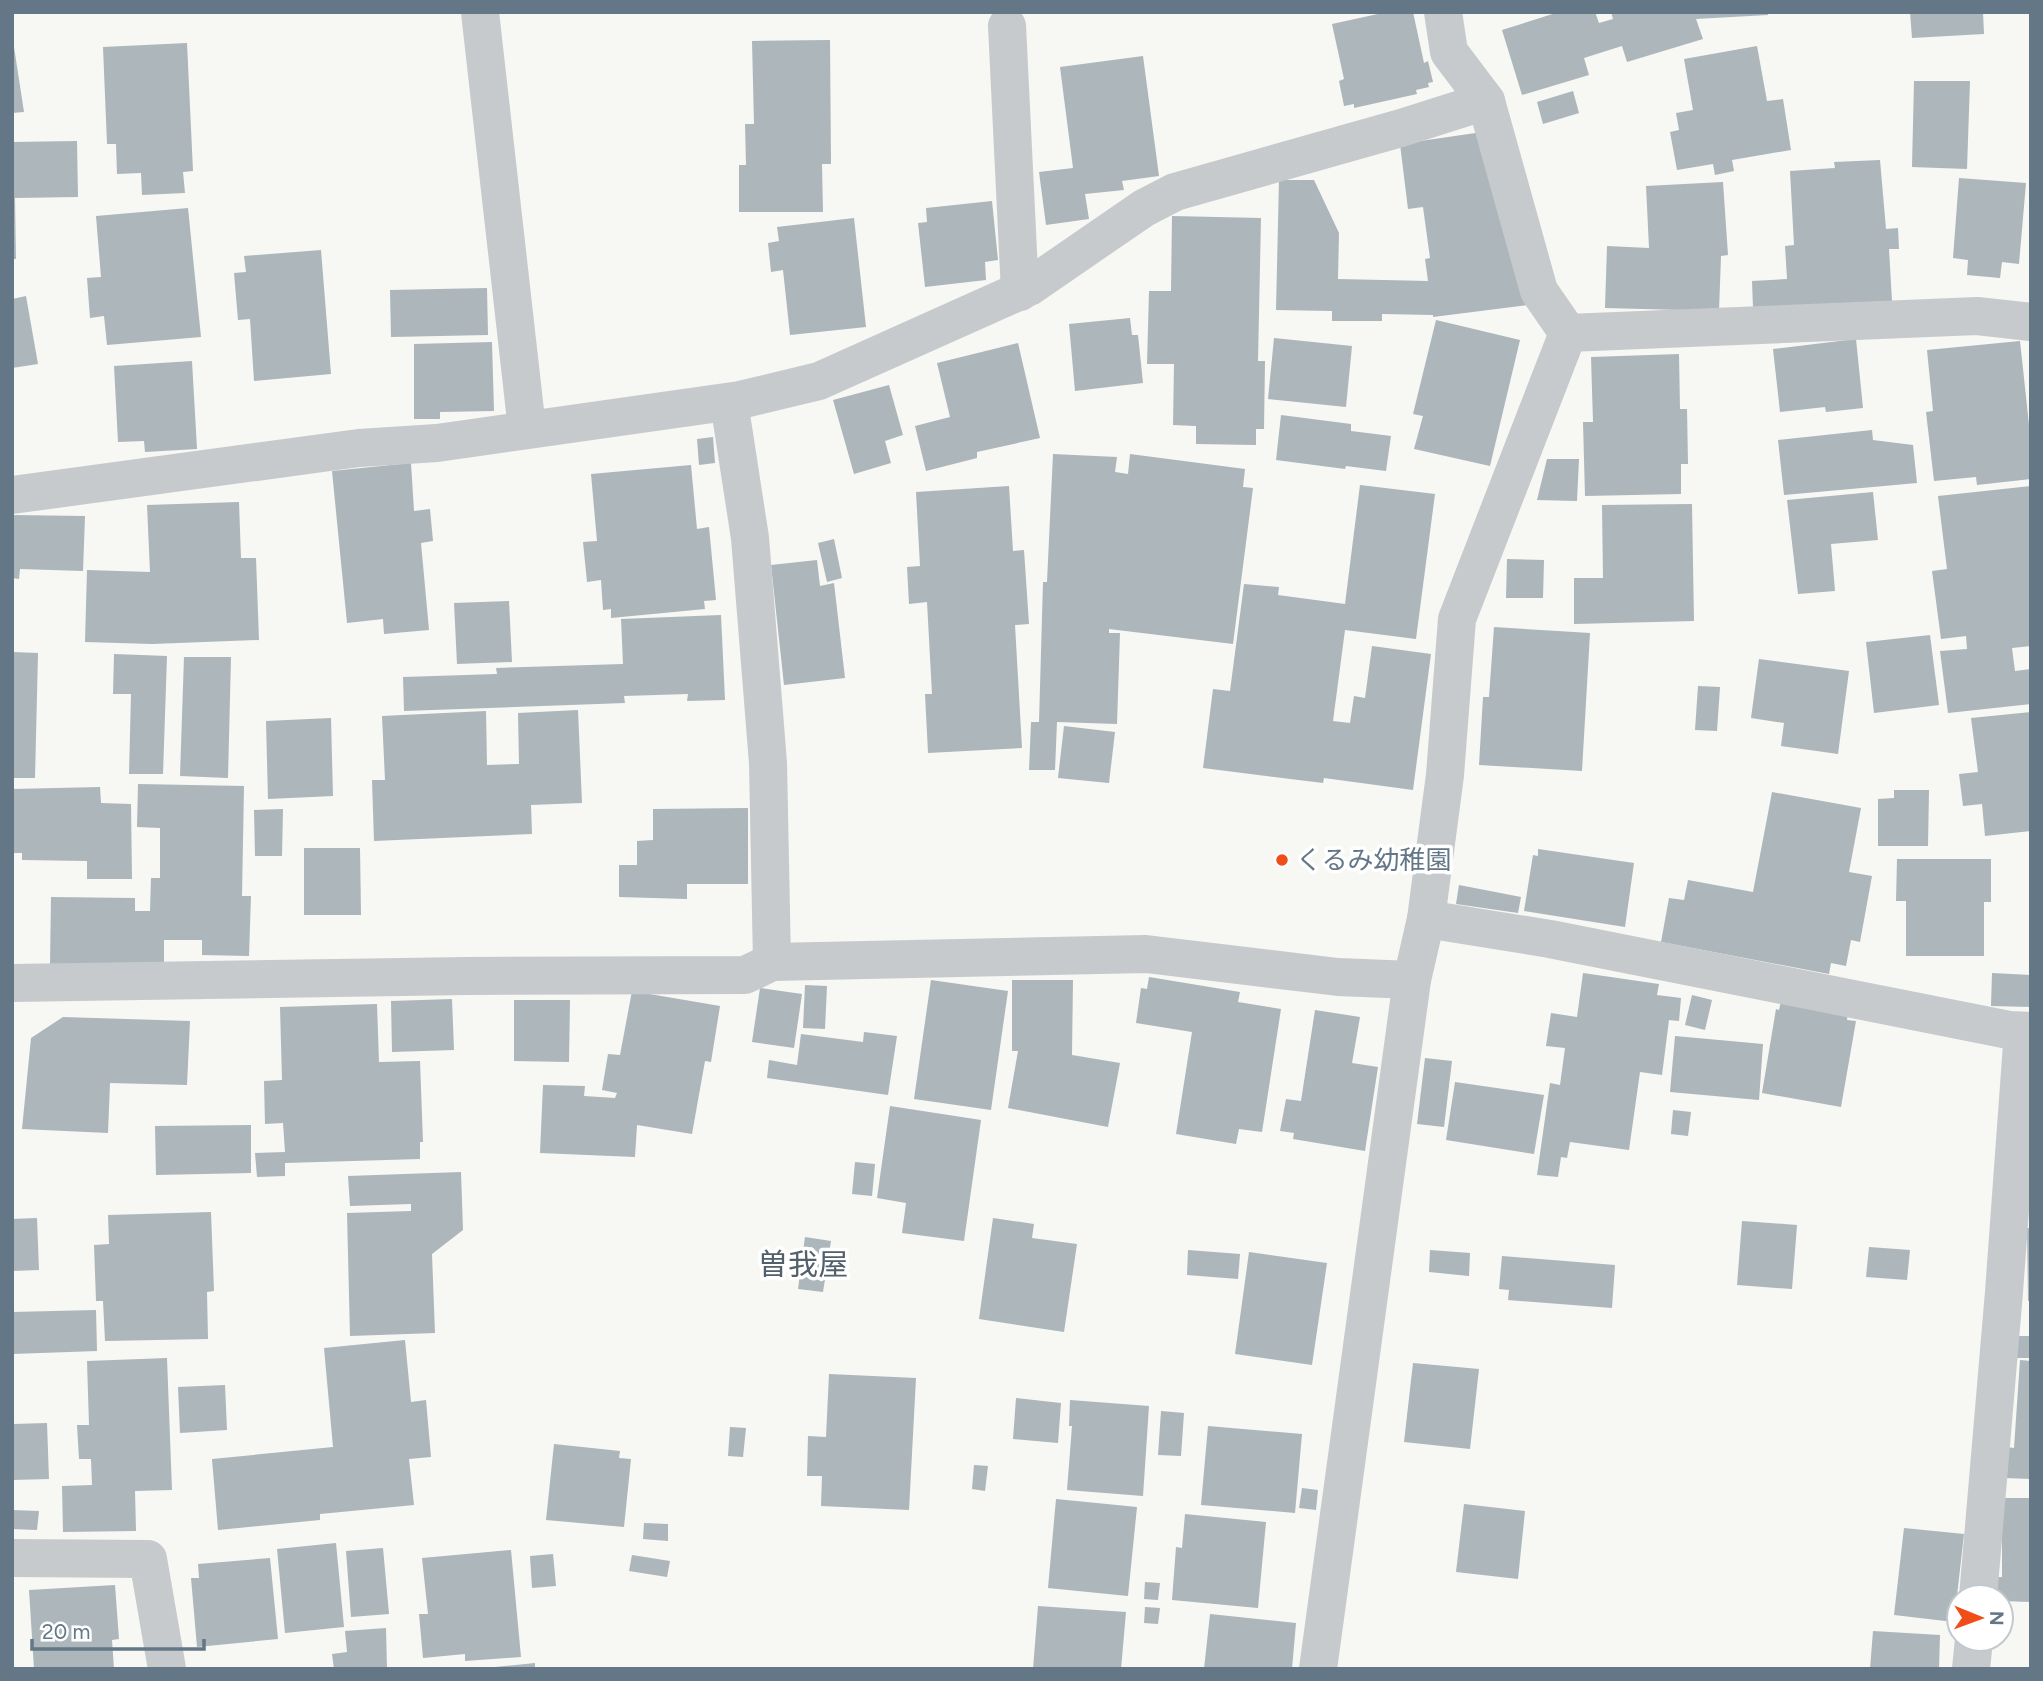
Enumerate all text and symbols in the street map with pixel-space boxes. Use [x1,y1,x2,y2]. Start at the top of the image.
place label: くるみ幼稚園 [1296,844,1451,876]
marker: くるみ幼稚園 [1274,852,1290,868]
district label: 曽我屋 [758,1246,848,1283]
north arrow [1945,1583,2015,1653]
scale bar [32,1608,203,1652]
text: N [1985,1611,2008,1626]
text: 20 m [42,1619,90,1644]

